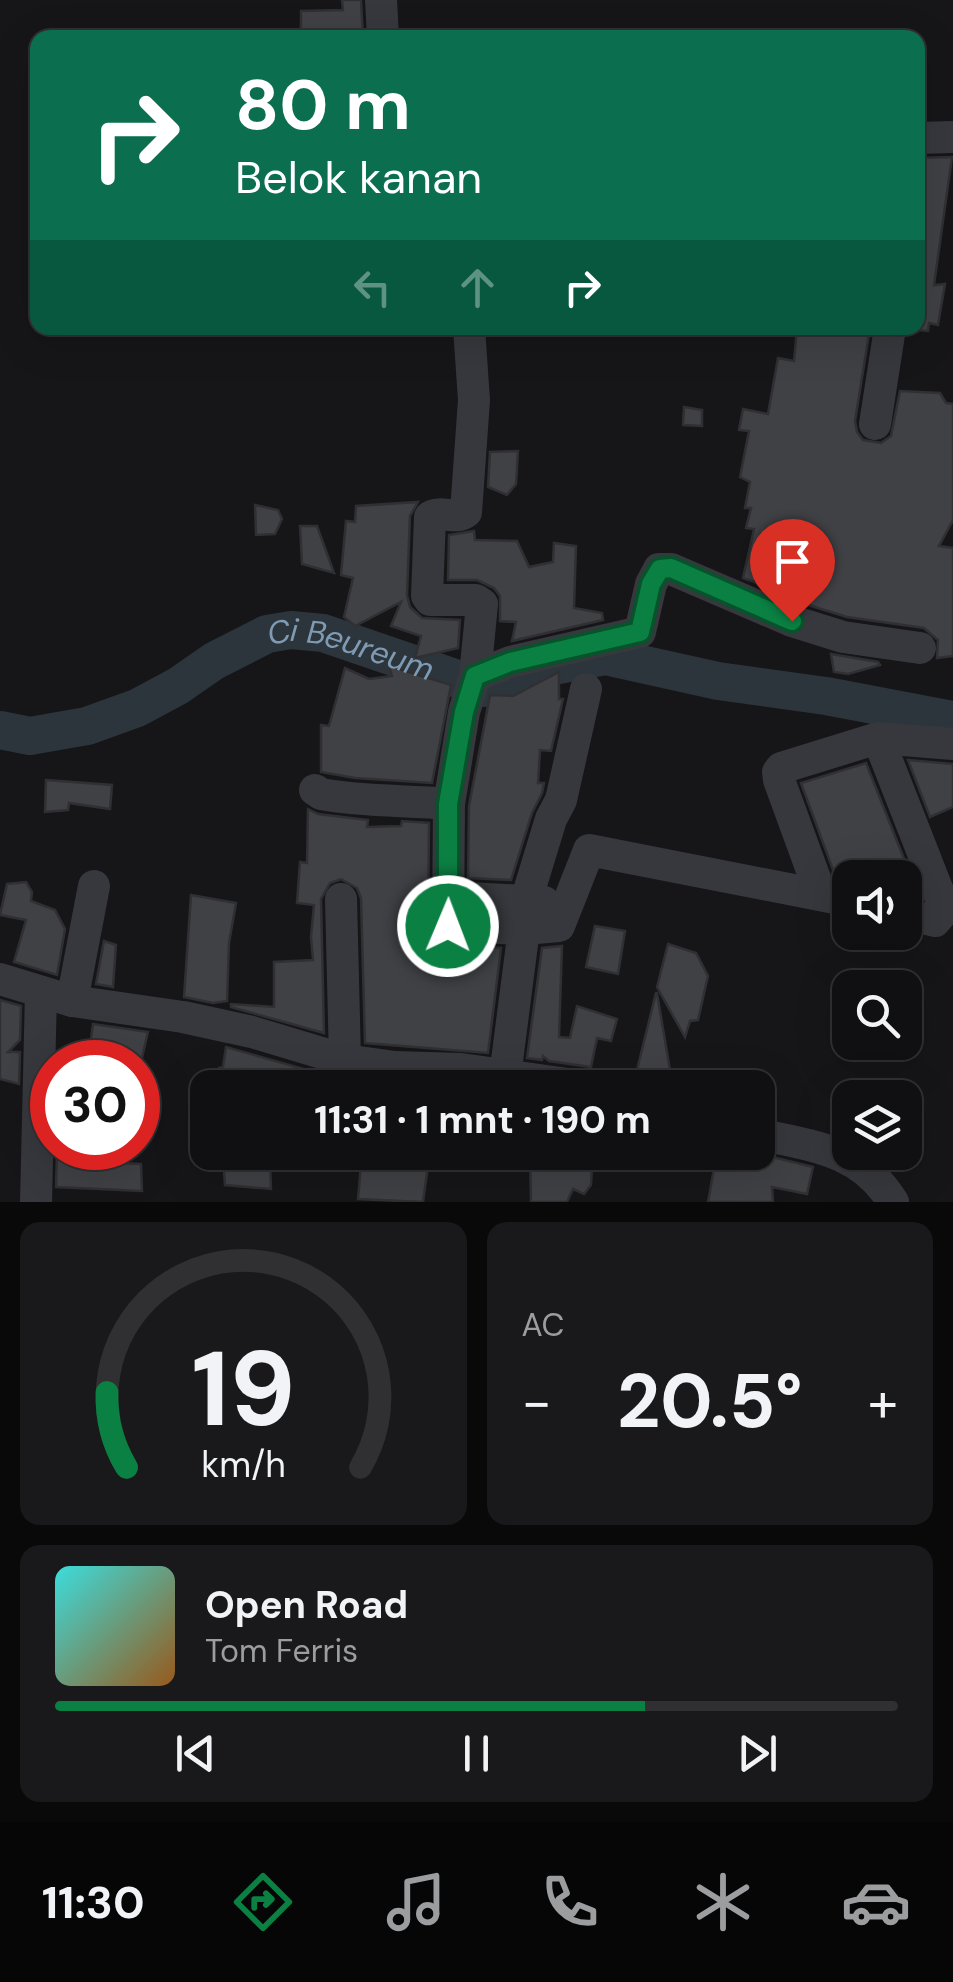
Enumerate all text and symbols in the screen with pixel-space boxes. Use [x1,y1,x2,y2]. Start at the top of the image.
text: 80 m [235,60,411,151]
icon: right [70,70,200,200]
text: Belok kanan [235,148,482,207]
icon: left [345,260,400,315]
icon: ahead [450,260,505,315]
icon: right [555,260,610,315]
pin [750,519,835,622]
icon: arrive [765,534,820,589]
water label: Ci Beureum [264,609,440,690]
map controls [832,860,922,1170]
button: sound [832,860,922,950]
position arrow [396,874,500,978]
button: search [832,970,922,1060]
speed limit sign: 30 [30,1040,160,1170]
button: layers [832,1080,922,1170]
text: 11:31 · 1 mnt · 190 m [314,1095,651,1145]
text: AC [522,1304,564,1346]
text: 19 [191,1322,295,1457]
text: 20.5° [617,1353,803,1450]
text: − [522,1366,552,1438]
text: + [868,1366,898,1438]
text: km/h [201,1442,285,1488]
text: Open Road [205,1580,408,1630]
text: Tom Ferris [205,1630,358,1672]
icon: previous [168,1726,223,1781]
icon: pause [449,1726,504,1781]
icon: next [730,1726,785,1781]
icon: directions [228,1867,298,1937]
icon: music [381,1867,451,1937]
icon: phone [535,1867,605,1937]
icon: climate [688,1867,758,1937]
icon: car [841,1867,911,1937]
text: 11:30 [42,1873,145,1932]

